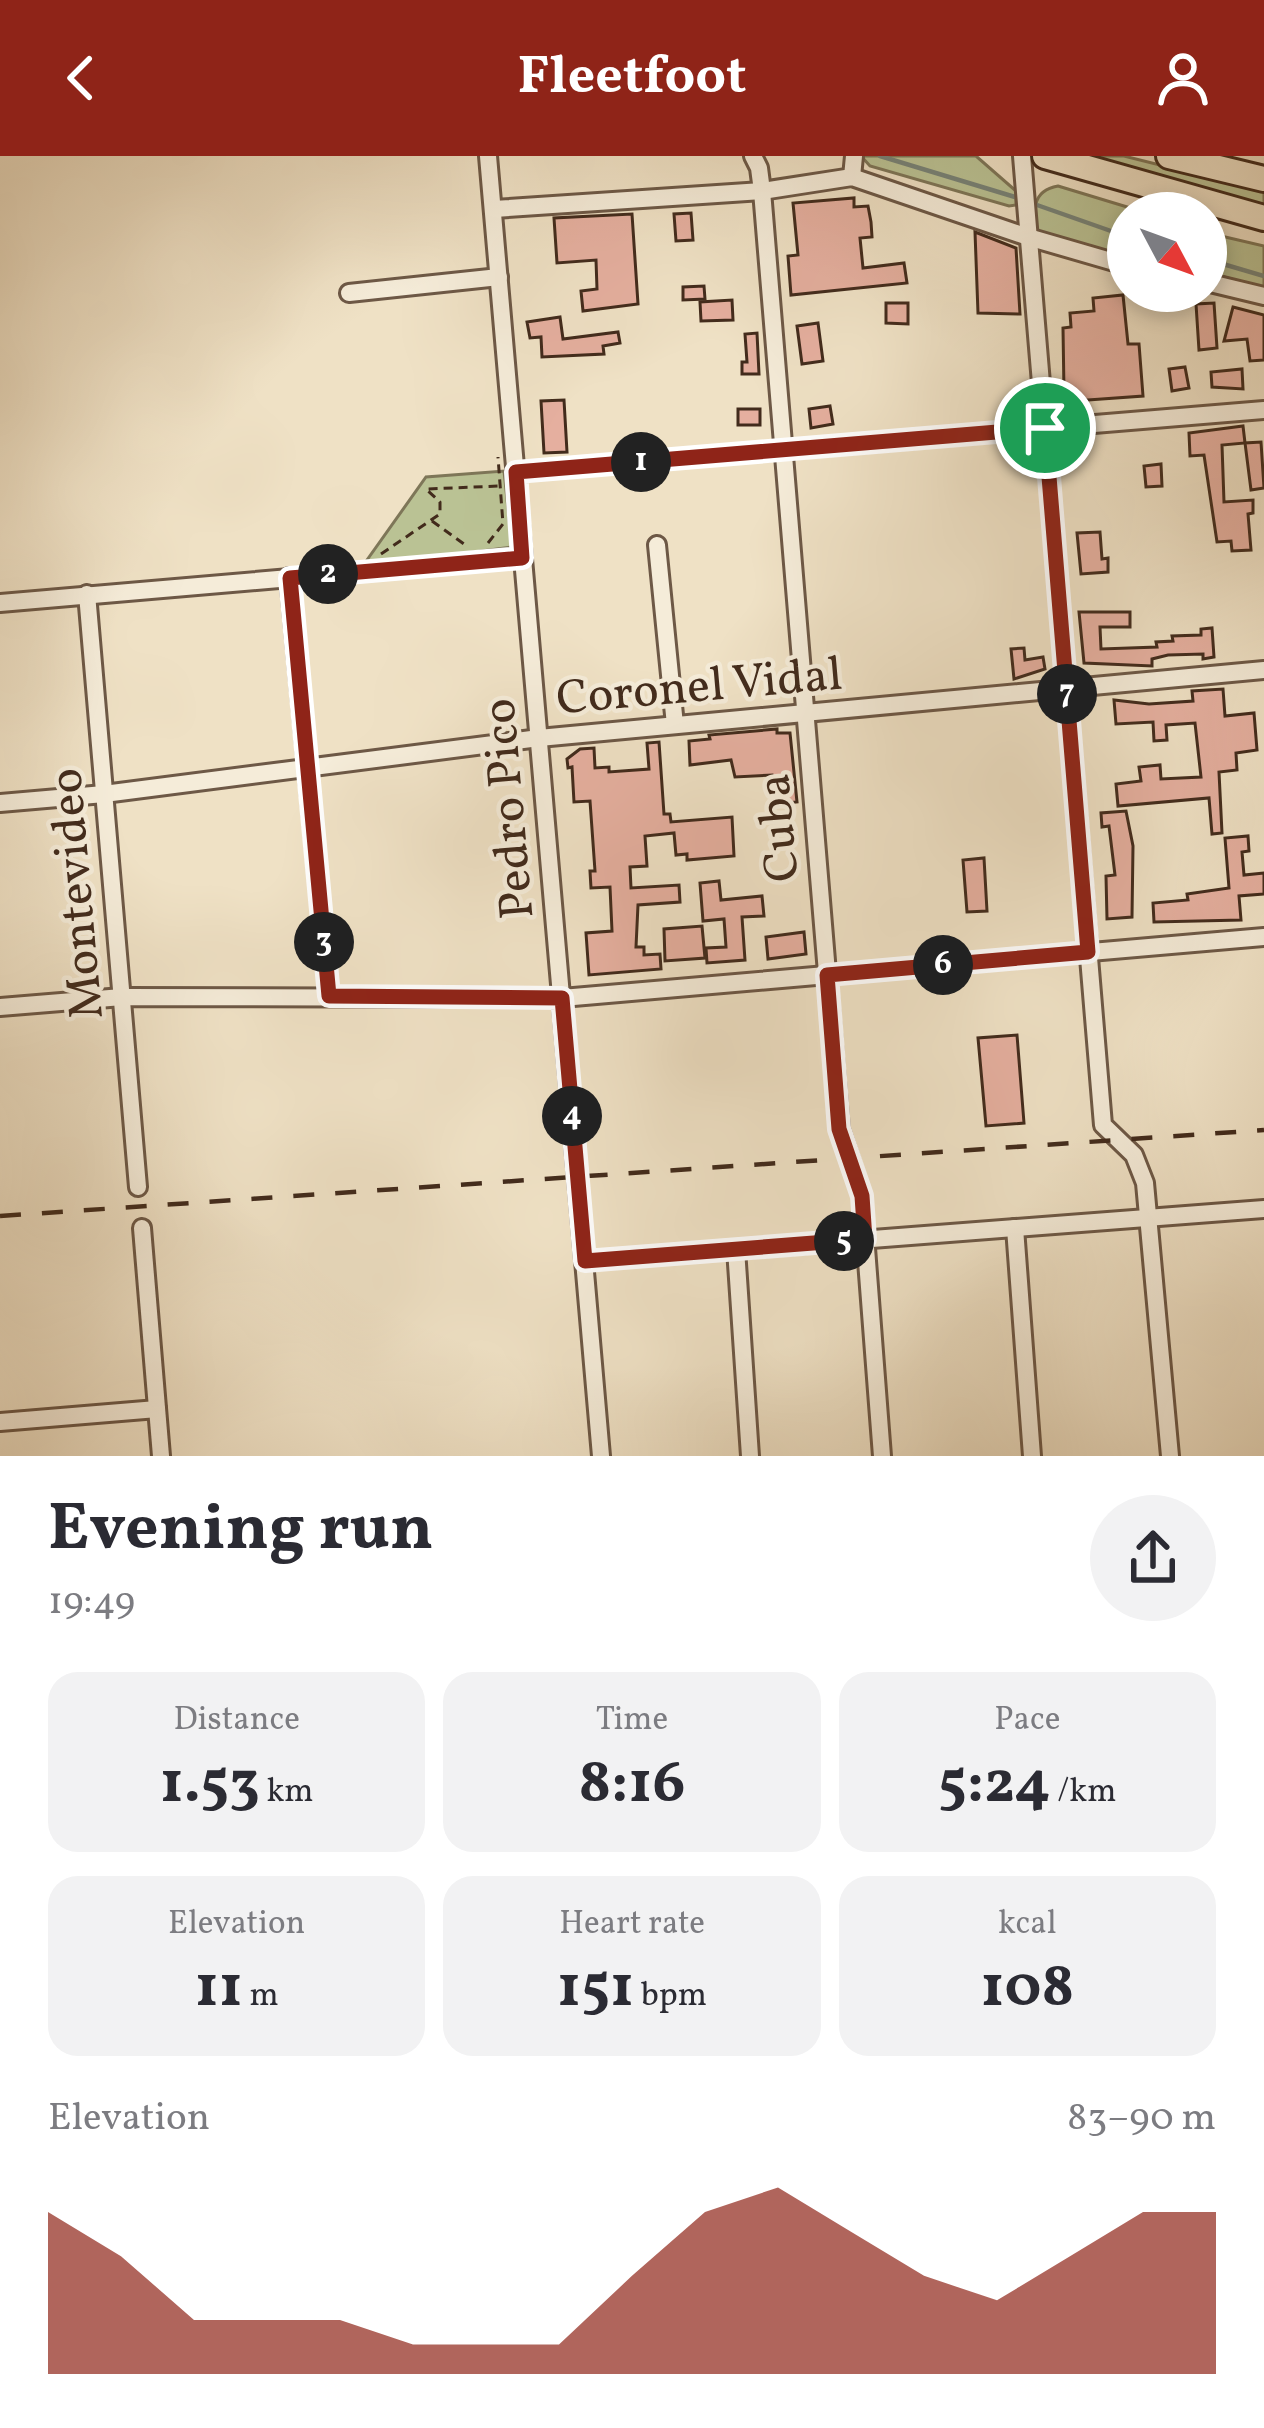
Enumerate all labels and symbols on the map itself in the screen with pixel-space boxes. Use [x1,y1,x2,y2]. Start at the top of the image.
north arrow [1107,192,1227,312]
pin [994,377,1096,479]
pin: 1 [611,432,671,492]
pin: 2 [298,544,358,604]
street label: Coronel Vidal [554,643,845,734]
pin: 7 [1037,664,1097,724]
street label: Pedro Pico [467,695,554,922]
street label: Montevideo [34,765,123,1022]
street label: Cuba [742,771,819,885]
pin: 3 [294,912,354,972]
pin: 6 [913,935,973,995]
pin: 4 [542,1086,602,1146]
pin: 5 [814,1211,874,1271]

